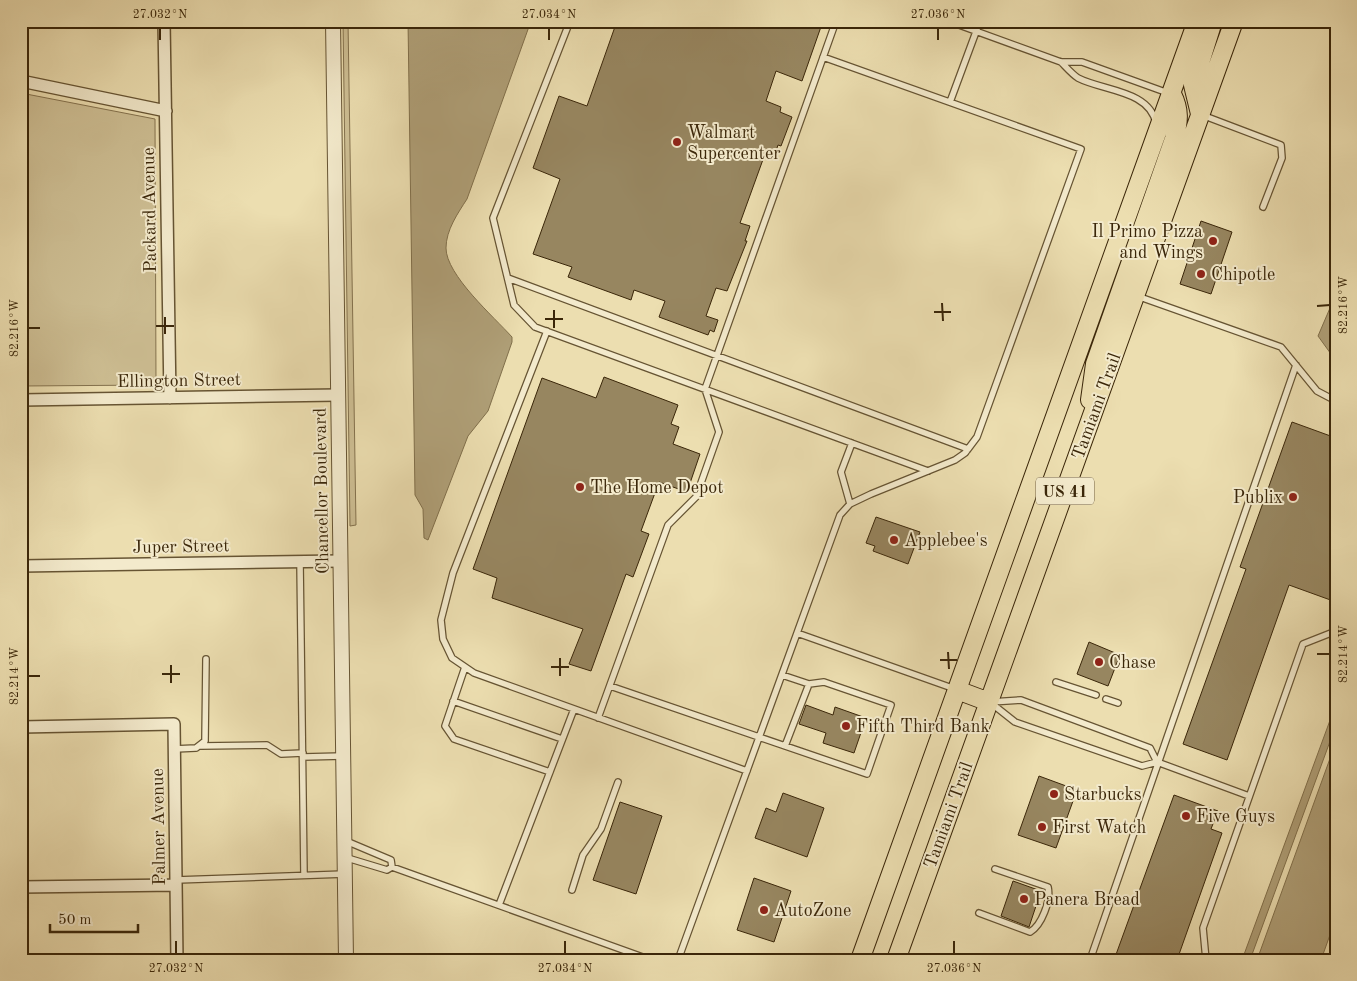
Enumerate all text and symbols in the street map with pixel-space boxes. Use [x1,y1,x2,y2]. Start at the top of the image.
text: 27.032°N [133,9,187,21]
text: 27.034°N [522,9,576,21]
text: 27.036°N [911,9,965,21]
place label: Walmart Supercenter [687,124,781,163]
marker: Walmart Supercenter [671,136,683,148]
street label: Packard Avenue [140,147,160,273]
place label: Il Primo Pizza and Wings [1091,223,1203,262]
marker: Il Primo Pizza and Wings [1207,235,1219,247]
place label: Chipotle [1211,266,1275,284]
marker: Chipotle [1195,268,1207,280]
text: 82.216°W [1338,276,1350,334]
text: 82.216°W [9,299,21,357]
street label: Tamiami Trail [1069,351,1125,462]
street label: Ellington Street [117,371,241,391]
street label: Chancellor Boulevard [312,408,332,574]
road number: US 41 [1036,478,1094,504]
place label: The Home Depot [590,479,724,497]
marker: The Home Depot [574,481,586,493]
place label: Publix [1233,489,1283,507]
marker: Publix [1287,491,1299,503]
place label: Applebee's [904,532,988,550]
marker: Applebee's [888,534,900,546]
street label: Juper Street [132,537,230,557]
text: 82.214°W [1338,625,1350,683]
text: 82.214°W [9,647,21,705]
place label: Chase [1109,654,1156,672]
marker: Chase [1093,656,1105,668]
place label: Fifth Third Bank [856,718,990,736]
marker: Fifth Third Bank [840,720,852,732]
street label: Tamiami Trail [921,760,977,871]
street label: Palmer Avenue [149,768,169,886]
place label: Starbucks [1064,786,1142,804]
marker: Starbucks [1048,788,1060,800]
place label: Five Guys [1196,808,1275,826]
marker: Five Guys [1180,810,1192,822]
place label: First Watch [1052,819,1146,837]
marker: First Watch [1036,821,1048,833]
place label: Panera Bread [1034,891,1140,909]
marker: Panera Bread [1018,893,1030,905]
scale bar [50,901,138,933]
place label: AutoZone [774,902,851,920]
marker: AutoZone [758,904,770,916]
text: 50 m [58,913,92,928]
text: 27.032°N [149,963,203,975]
text: 27.034°N [538,963,592,975]
text: 27.036°N [927,963,981,975]

